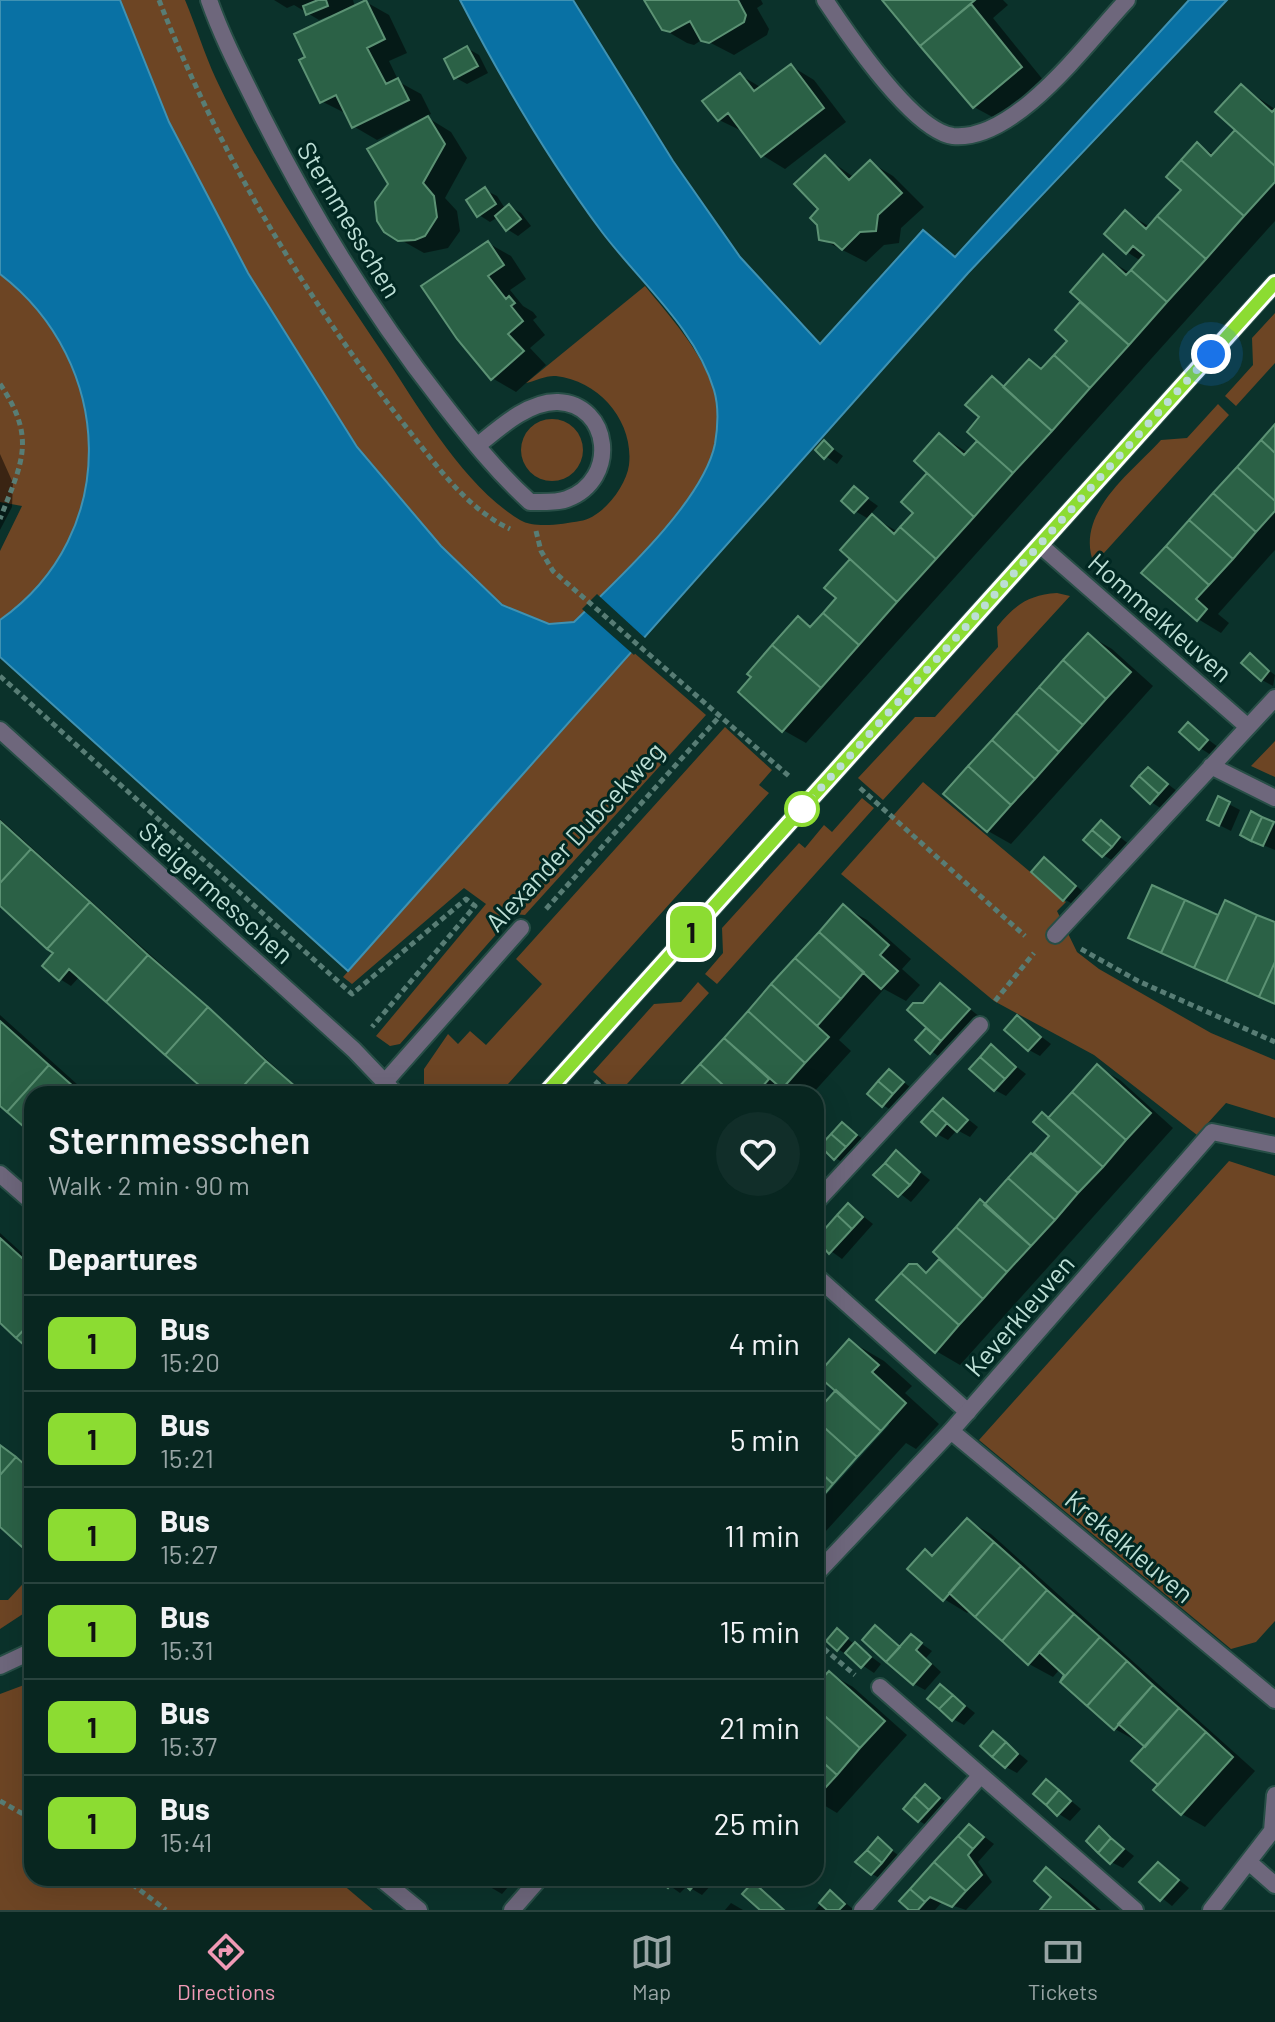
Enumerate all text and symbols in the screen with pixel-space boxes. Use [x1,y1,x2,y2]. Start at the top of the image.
street label: Sternmesschen [292,136,409,303]
your location [1191,334,1231,374]
street label: Hommelkleuven [1083,546,1239,688]
street label: Alexander Dubcekweg [478,735,670,937]
unlabelled marker [785,792,819,826]
street label: Steigermesschen [134,815,300,969]
line badge: 1 [665,906,717,958]
text: 1 [686,915,696,949]
button: heart [716,1112,800,1196]
text: Sternmesschen [48,1116,310,1162]
text: Walk · 2 min · 90 m [48,1169,250,1200]
text: Departures [48,1240,198,1276]
street label: Keverkleuven [958,1248,1080,1382]
text: Bus [160,1310,210,1346]
text: 4 min [729,1325,800,1361]
text: 1 [87,1326,97,1360]
text: 15:20 [160,1346,220,1377]
text: Bus [160,1406,210,1442]
text: 5 min [730,1421,800,1457]
text: 1 [87,1422,97,1456]
text: 15:21 [160,1442,214,1473]
street label: Krekelkleuven [1059,1483,1200,1609]
text: Bus [160,1502,210,1538]
text: 11 min [724,1517,800,1553]
text: 1 [87,1518,97,1552]
text: 15:27 [160,1538,218,1569]
text: Bus [160,1598,210,1634]
text: 15 min [719,1613,800,1649]
text: 1 [87,1614,97,1648]
text: 15:31 [160,1634,214,1665]
text: Bus [160,1694,210,1730]
text: 21 min [719,1709,800,1745]
text: 1 [87,1710,97,1744]
text: 15:37 [160,1730,217,1761]
text: Bus [160,1790,210,1826]
text: 25 min [714,1805,800,1841]
text: 1 [87,1806,97,1840]
text: 15:41 [160,1826,212,1857]
tab: Directions [177,1930,275,2004]
tab: Map [630,1930,674,2004]
tab: Tickets [1028,1930,1098,2004]

